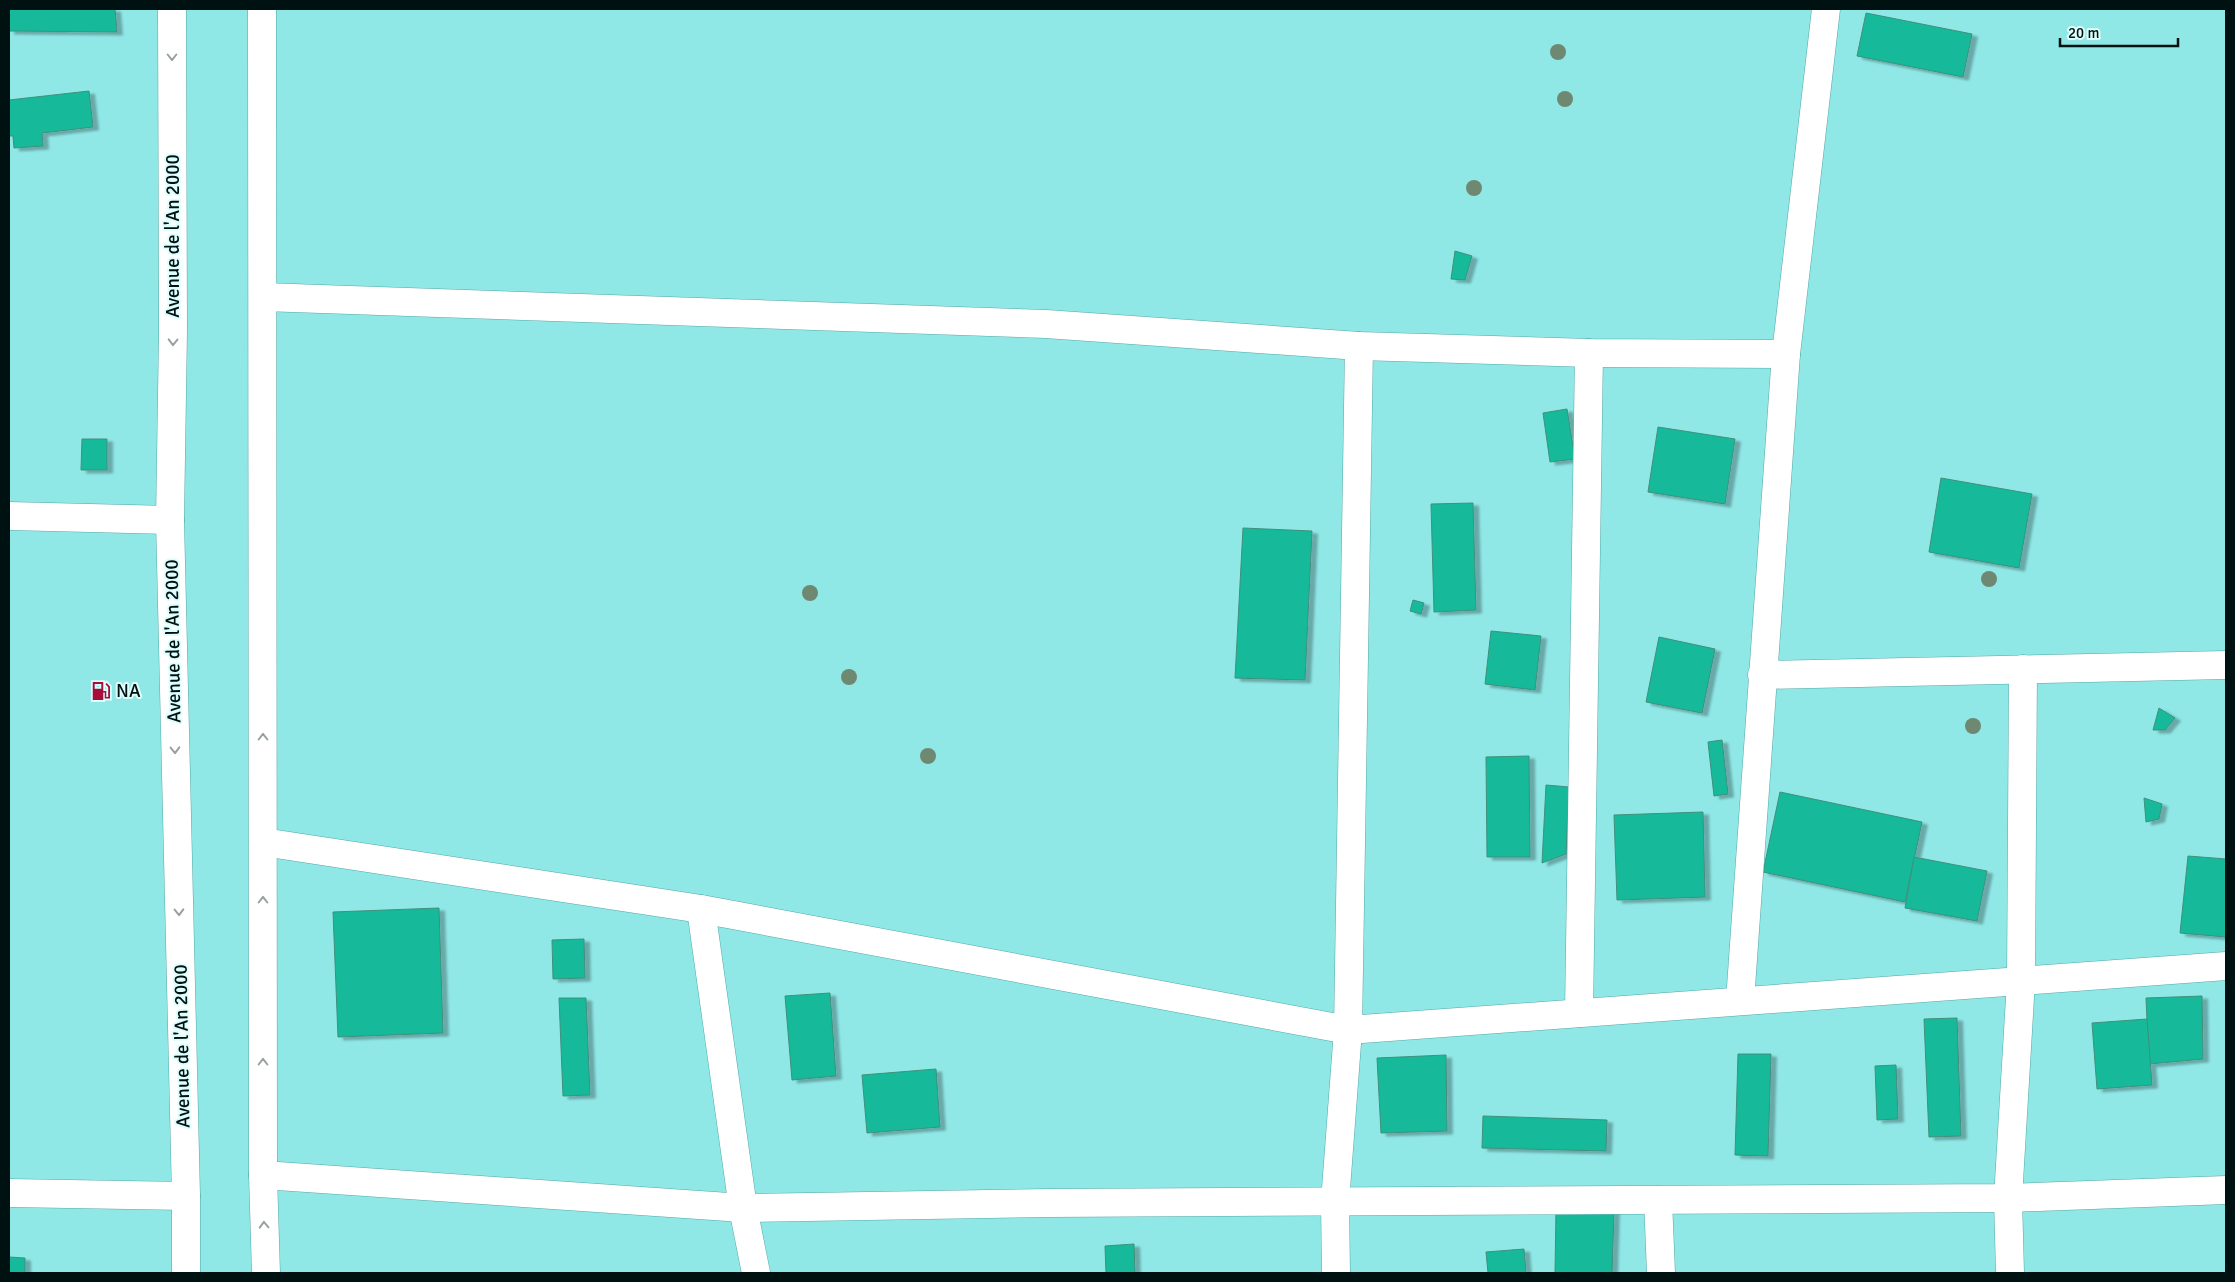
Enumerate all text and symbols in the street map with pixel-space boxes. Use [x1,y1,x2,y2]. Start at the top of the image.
scale bar [2060,15,2178,47]
text: 20 m [2068,24,2099,42]
one-way arrow [167,54,177,62]
street label: Avenue de l'An 2000 [161,154,185,318]
one-way arrow [168,339,178,347]
street label: Avenue de l'An 2000 [160,559,186,723]
place label: NA [116,679,141,703]
fuel station icon: NA [90,680,112,702]
one-way arrow [258,733,268,740]
one-way arrow [170,746,180,754]
one-way arrow [258,895,268,903]
one-way arrow [174,909,184,917]
street label: Avenue de l'An 2000 [169,964,195,1128]
one-way arrow [258,1058,268,1066]
one-way arrow [259,1220,270,1228]

